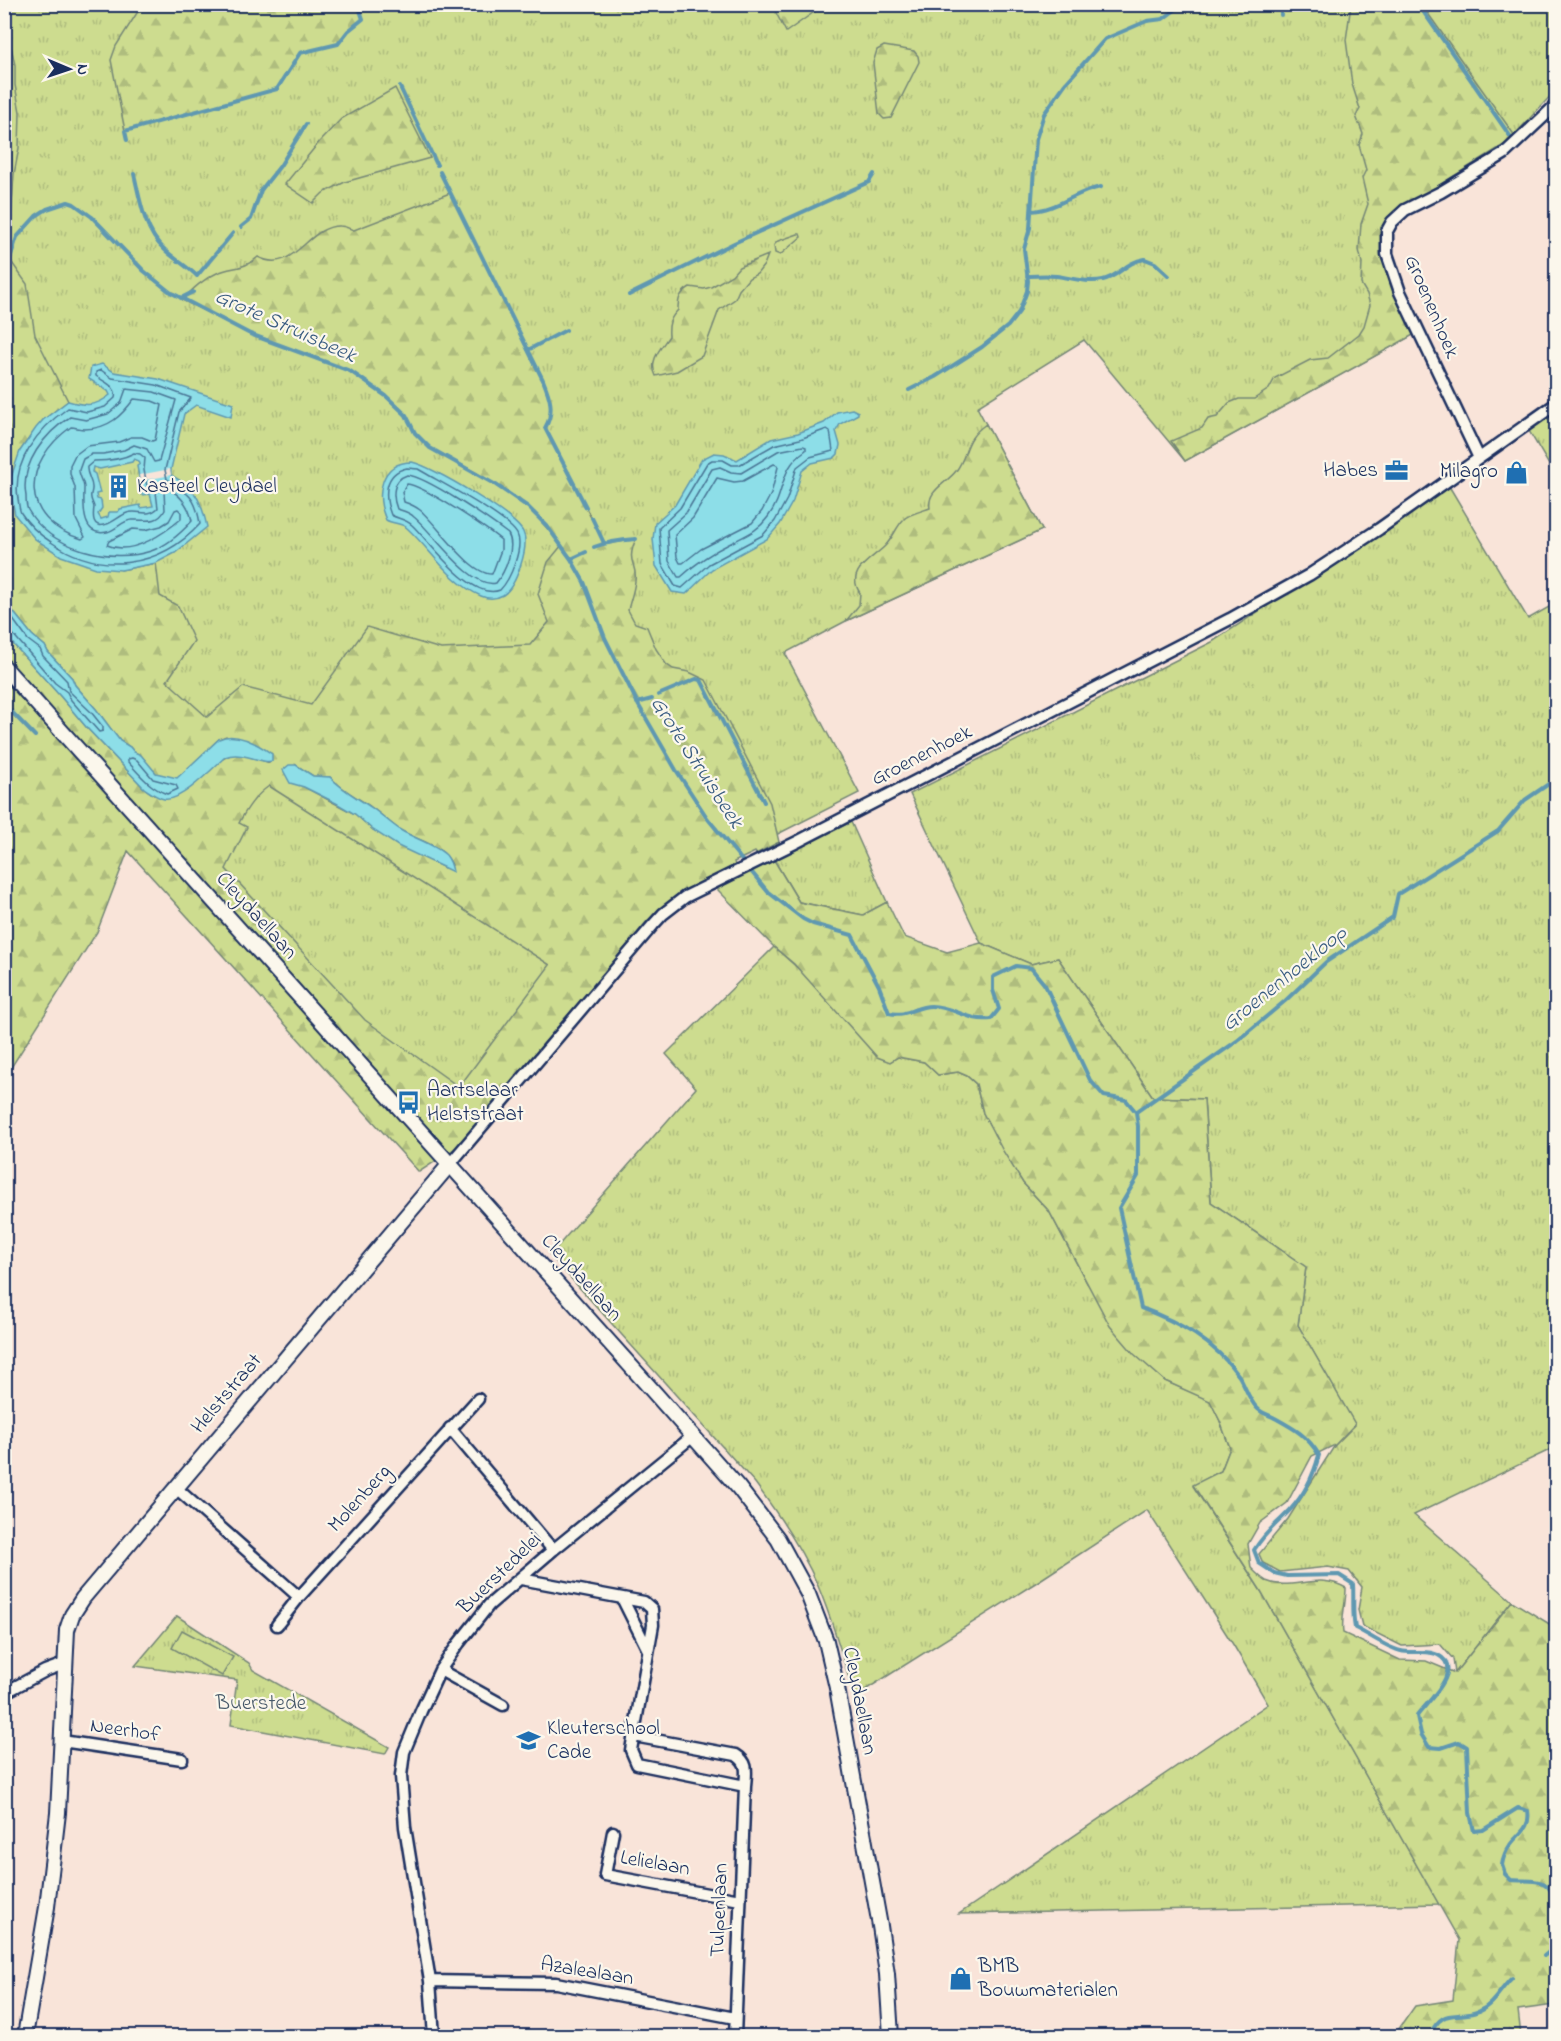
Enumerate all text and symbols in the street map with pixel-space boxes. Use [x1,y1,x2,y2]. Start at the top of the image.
north arrow [39,39,99,99]
text: N [70,64,94,75]
street label: Groenenhoek [1396,251,1467,364]
water label: Grote Struisbeek [209,282,362,373]
place label: Habes [1323,456,1378,486]
place label: Milagro [1440,457,1498,489]
office icon: Habes [1383,458,1409,484]
shop icon: Milagro [1503,459,1529,485]
place label: Kasteel Cleydael [137,472,277,504]
building icon: Kasteel Cleydael [106,474,132,500]
water label: Grote Struisbeek [641,691,751,837]
street label: Groenenhoek [866,717,978,794]
street label: Cleydaellaan [207,865,304,968]
water label: Groenenhoekloop [1215,918,1355,1040]
place label: Aartselaar Helststraat [427,1076,524,1130]
bus stop icon: Aartselaar Helststraat [396,1090,422,1116]
street label: Cleydaellaan [532,1227,629,1330]
street label: Helststraat [184,1347,270,1441]
street label: Molenberg [321,1458,400,1541]
street label: Buerstedelei [450,1526,549,1623]
street label: Cleydaellaan [832,1644,884,1758]
park label: Buerstede [215,1689,307,1719]
street label: Neerhof [88,1711,162,1751]
place label: Kleuterschool Cade [547,1714,660,1768]
school or university icon: Kleuterschool Cade [516,1728,542,1754]
street label: Lelielaan [618,1843,692,1885]
street label: Tulpenlaan [703,1863,737,1957]
street label: Azalealaan [538,1950,636,1994]
place label: BMB Bouwmaterialen [977,1952,1118,2006]
shop icon: BMB Bouwmaterialen [947,1966,973,1992]

